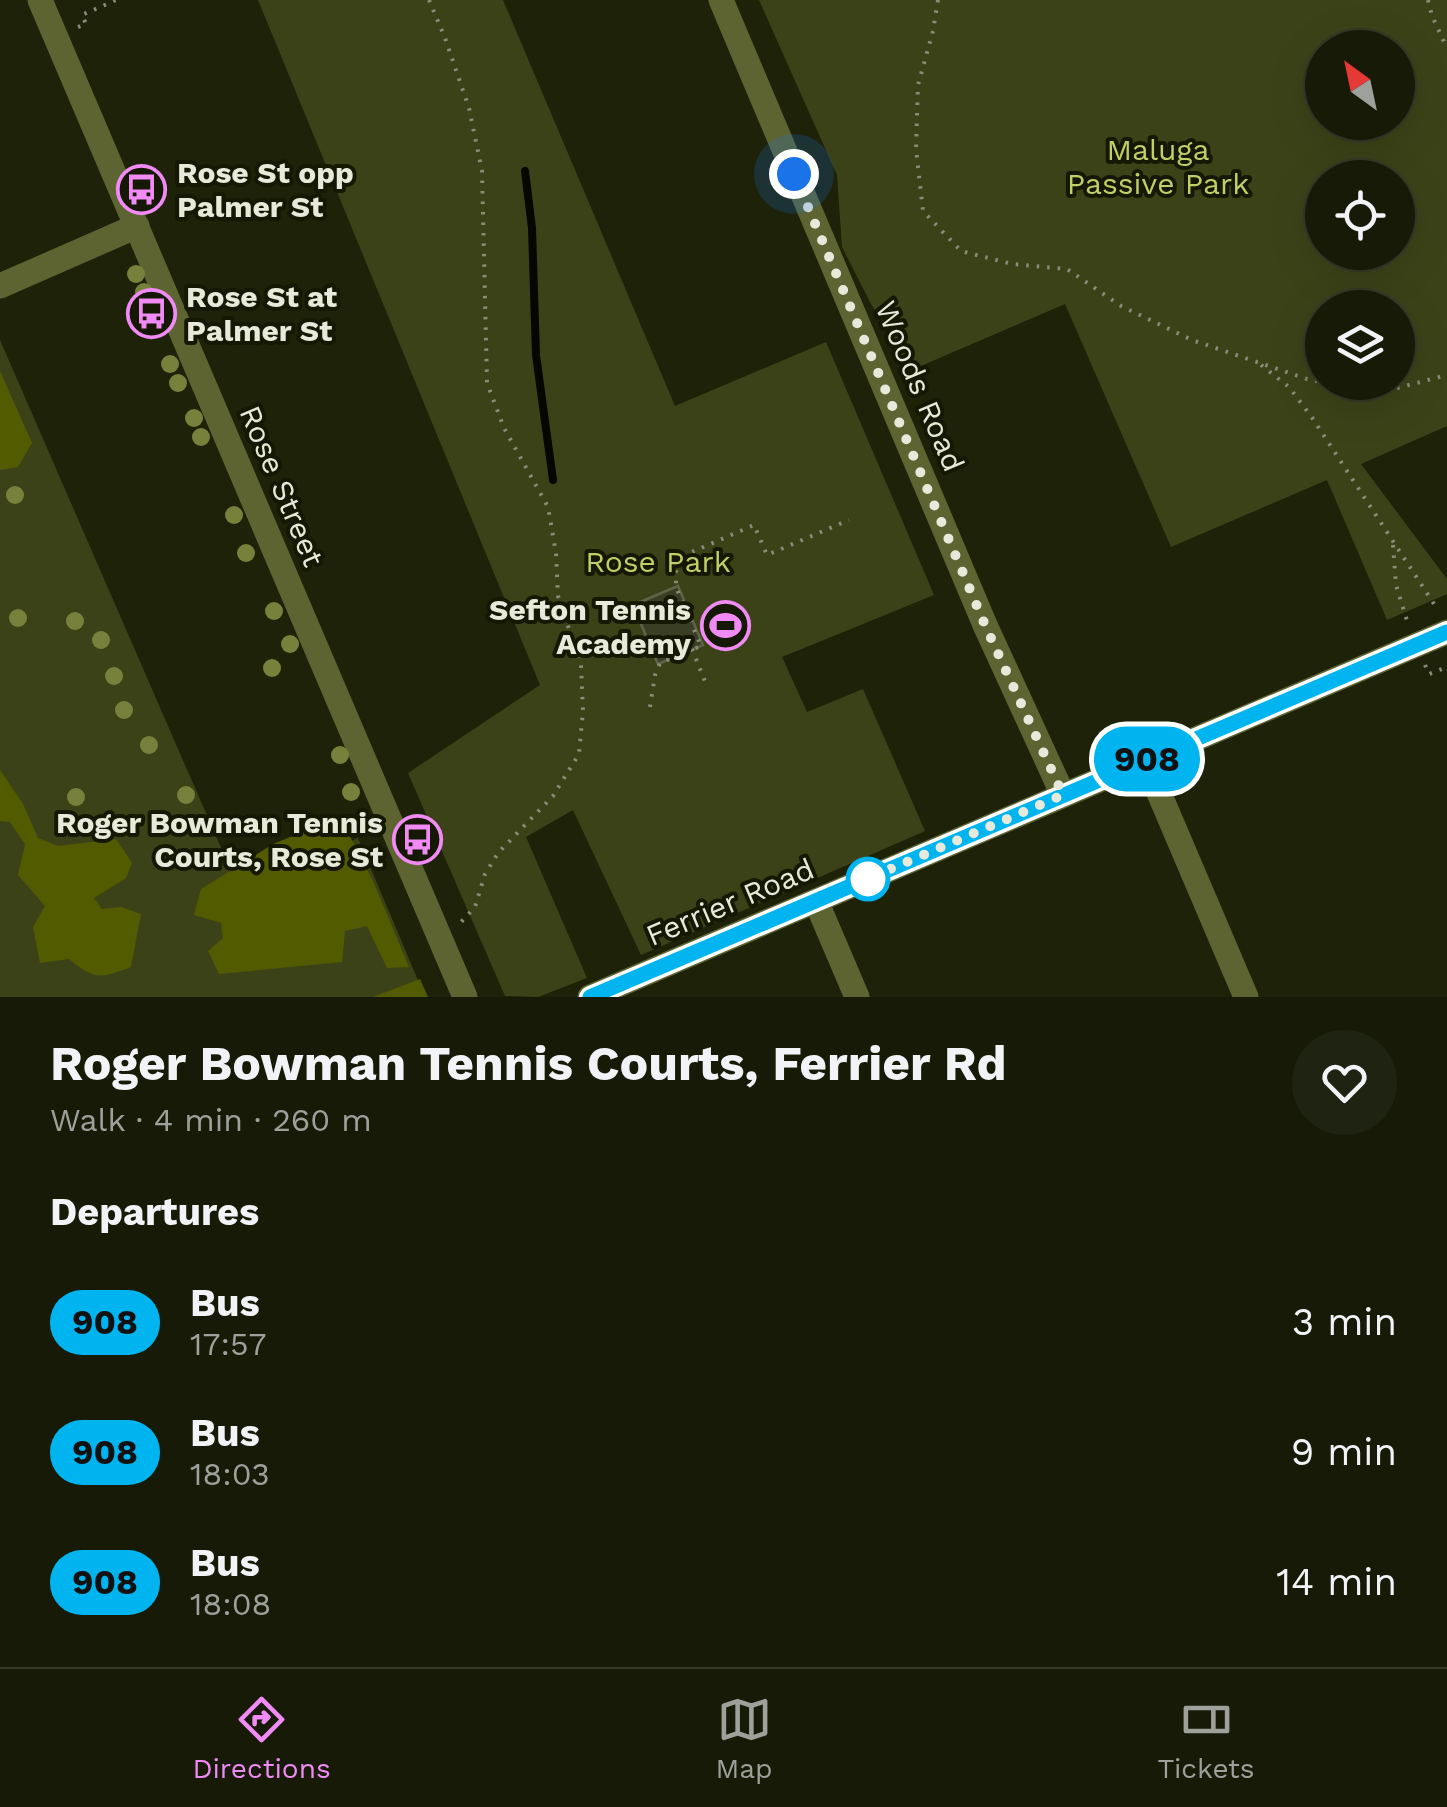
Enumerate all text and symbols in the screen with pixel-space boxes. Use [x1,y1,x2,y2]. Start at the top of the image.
north arrow [1305,30,1415,140]
map controls [1305,30,1415,400]
park label: Maluga Passive Park [1067,132,1249,201]
your location [769,149,819,199]
place label: Rose St opp Palmer St [177,155,354,224]
button: locate [1305,160,1415,270]
bus stop icon: Rose St opp Palmer St [116,163,168,215]
place label: Rose St at Palmer St [186,279,337,348]
bus stop icon: Rose St at Palmer St [125,287,177,339]
button: layers [1305,290,1415,400]
street label: Woods Road [868,295,972,477]
street label: Rose Street [232,400,332,572]
park label: Rose Park [585,544,731,579]
place label: Sefton Tennis Academy [489,592,691,661]
sports icon: Sefton Tennis Academy [700,600,752,652]
line badge: 908 [1090,726,1204,792]
text: 908 [1114,738,1180,780]
place label: Roger Bowman Tennis Courts, Rose St [56,805,383,874]
bus stop icon: Roger Bowman Tennis Courts, Rose St [392,813,444,865]
street label: Ferrier Road [641,851,819,953]
unlabelled marker [847,858,889,900]
button: heart [1292,1030,1397,1135]
text: Roger Bowman Tennis Courts, Ferrier Rd [50,1035,1007,1092]
text: Walk · 4 min · 260 m [50,1101,372,1139]
text: Departures [50,1190,259,1234]
text: Bus [190,1281,260,1325]
text: 3 min [1292,1300,1397,1344]
text: 908 [72,1301,138,1343]
text: 17:57 [190,1325,266,1363]
text: Bus [190,1411,260,1455]
text: 9 min [1291,1430,1397,1474]
text: 908 [72,1431,138,1473]
text: 18:03 [190,1455,270,1493]
text: Bus [190,1541,260,1585]
text: 14 min [1276,1560,1397,1604]
text: 908 [72,1561,138,1603]
text: 18:08 [190,1585,271,1623]
tab: Directions [192,1692,331,1785]
tab: Map [716,1692,773,1785]
tab: Tickets [1157,1692,1255,1785]

